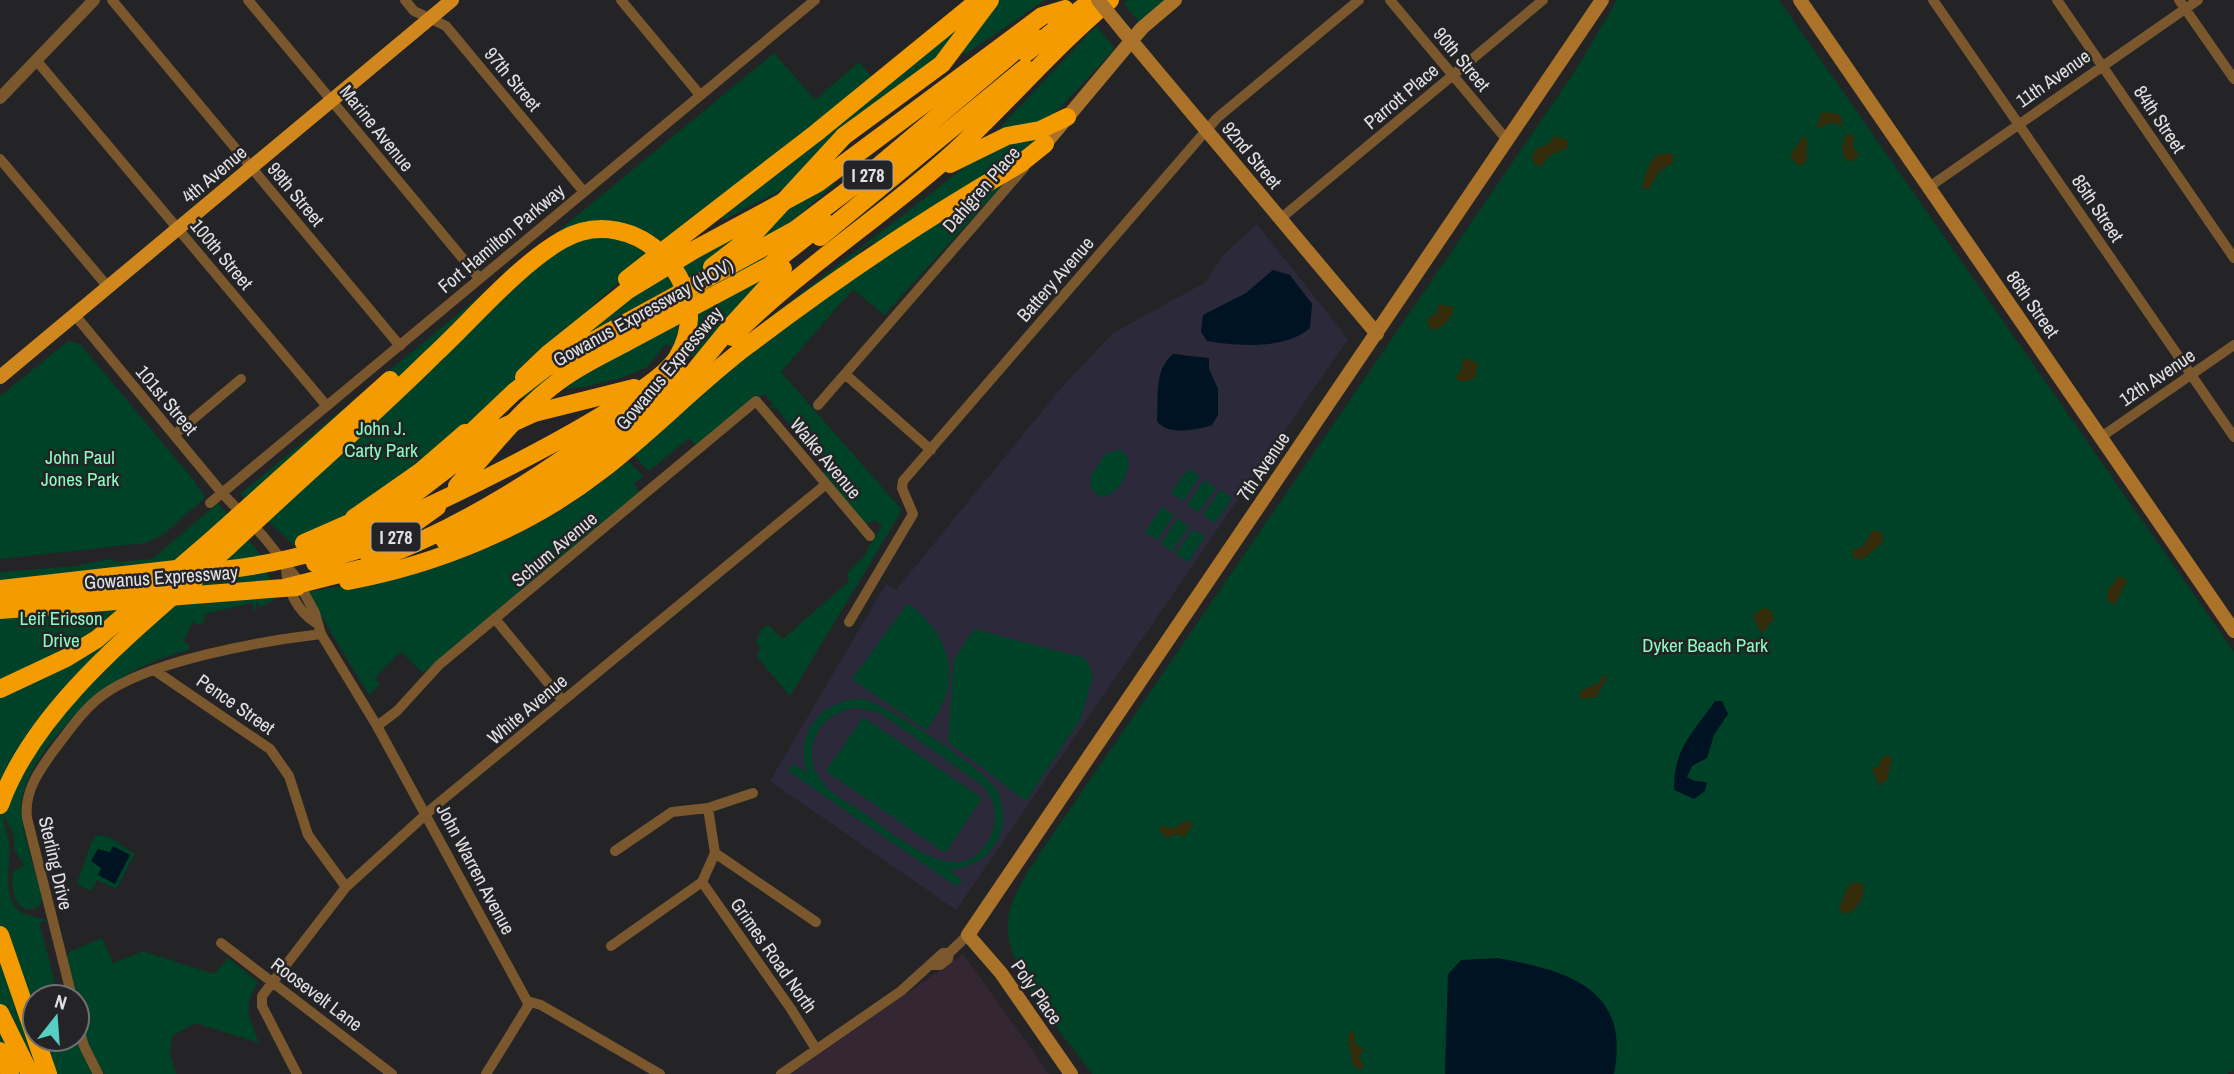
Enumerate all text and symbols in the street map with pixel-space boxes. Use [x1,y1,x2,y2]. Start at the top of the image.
street label: 90th Street [1428,21,1497,97]
street label: 97th Street [479,41,548,117]
street label: 11th Avenue [2011,43,2095,113]
street label: Parrott Place [1358,57,1444,135]
street label: Marine Avenue [334,79,420,177]
street label: 84th Street [2128,80,2192,158]
street label: 92nd Street [1216,116,1288,195]
street label: 4th Avenue [176,139,252,209]
street label: Dahlgren Place [936,140,1026,238]
street label: 99th Street [262,156,331,232]
road number: I 278 [844,160,892,190]
street label: 85th Street [2066,169,2130,247]
street label: Fort Hamilton Parkway [432,177,570,299]
street label: 100th Street [185,213,260,295]
street label: Battery Avenue [1011,231,1099,327]
street label: Gowanus Expressway (HOV) [549,253,737,371]
street label: 86th Street [2000,265,2066,343]
street label: Gowanus Expressway [611,302,727,434]
street label: 12th Avenue [2114,342,2200,412]
street label: 101st Street [130,359,204,441]
street label: Walke Avenue [784,412,868,504]
park label: John J. Carty Park [344,415,418,463]
street label: 7th Avenue [1230,427,1296,505]
park label: John Paul Jones Park [41,444,119,492]
street label: Schum Avenue [506,505,602,593]
road number: I 278 [372,522,420,552]
street label: Gowanus Expressway [83,559,239,595]
park label: Leif Ericson Drive [19,605,103,653]
park label: Dyker Beach Park [1642,632,1768,658]
street label: Pence Street [192,668,281,741]
street label: White Avenue [482,668,572,750]
street label: John Warren Avenue [431,799,521,939]
street label: Sterling Drive [33,814,79,912]
street label: Grimes Road North [725,892,823,1018]
street label: Roosevelt Lane [266,951,368,1037]
street label: Poly Place [1005,954,1069,1030]
north arrow [21,983,91,1053]
text: N [52,988,70,1016]

